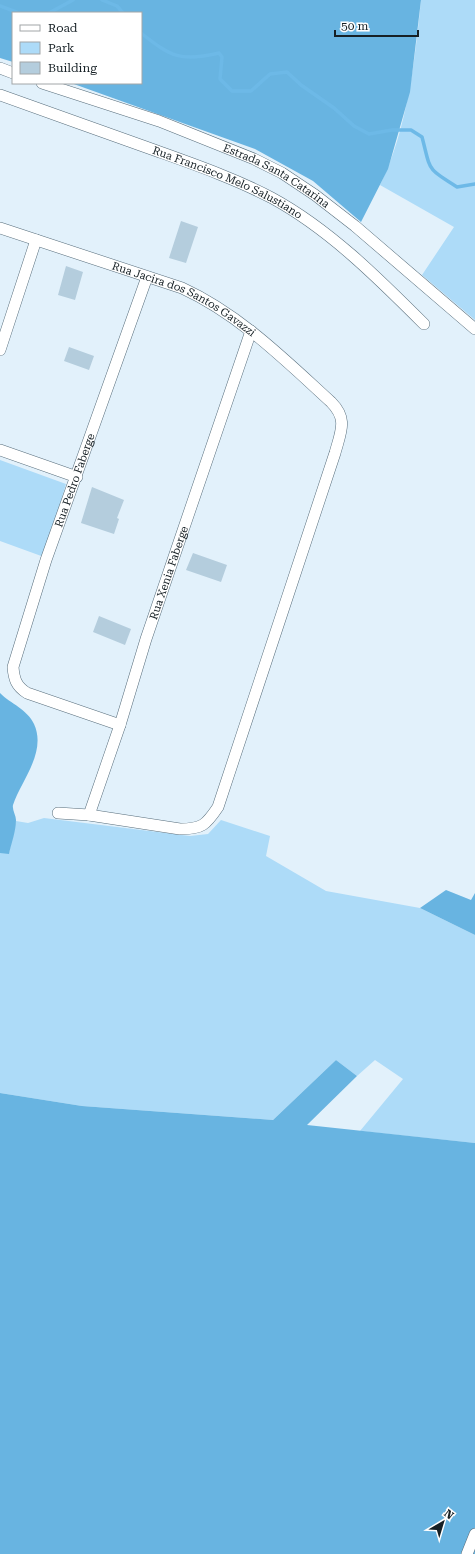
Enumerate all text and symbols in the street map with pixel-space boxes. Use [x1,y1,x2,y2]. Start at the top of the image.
legend [12,12,142,84]
scale bar [335,12,418,38]
text: 50 m [341,19,368,33]
text: Road [48,21,78,35]
text: Park [48,41,75,55]
text: Building [48,61,97,75]
street label: Estrada Santa Catarina [221,141,332,210]
street label: Rua Francisco Melo Salustiano [151,143,305,221]
street label: Rua Jacira dos Santos Gavazzi [111,259,259,339]
street label: Rua Pedro Faberge [52,432,97,529]
street label: Rua Xenia Faberge [147,524,191,621]
north arrow [423,1502,463,1542]
text: N [442,1507,457,1523]

